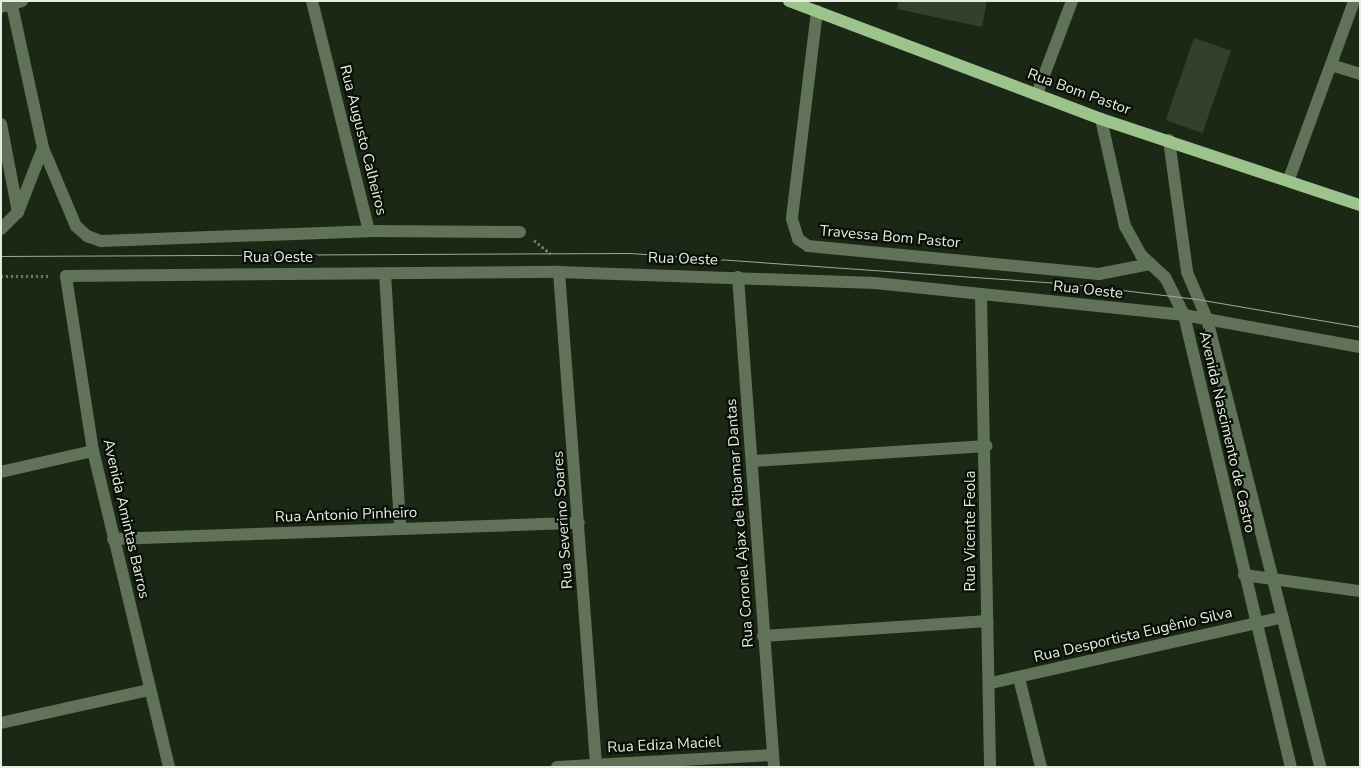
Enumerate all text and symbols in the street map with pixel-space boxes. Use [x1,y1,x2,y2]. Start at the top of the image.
street label: Rua Augusto Calheiros [336,63,390,217]
street label: Rua Bom Pastor [1025,65,1133,119]
street label: Travessa Bom Pastor [819,222,961,252]
street label: Rua Oeste [243,249,313,267]
street label: Rua Oeste [648,249,718,269]
street label: Rua Oeste [1052,277,1124,303]
street label: Avenida Nascimento de Castro [1195,329,1259,535]
street label: Rua Coronel Ajax de Ribamar Dantas [722,398,758,648]
street label: Avenida Amintas Barros [99,438,153,600]
street label: Rua Severino Soares [549,450,577,590]
street label: Rua Vicente Feola [962,470,980,592]
street label: Rua Antonio Pinheiro [274,504,418,526]
street label: Rua Desportista Eugênio Silva [1032,603,1234,667]
street label: Rua Ediza Maciel [607,733,721,757]

